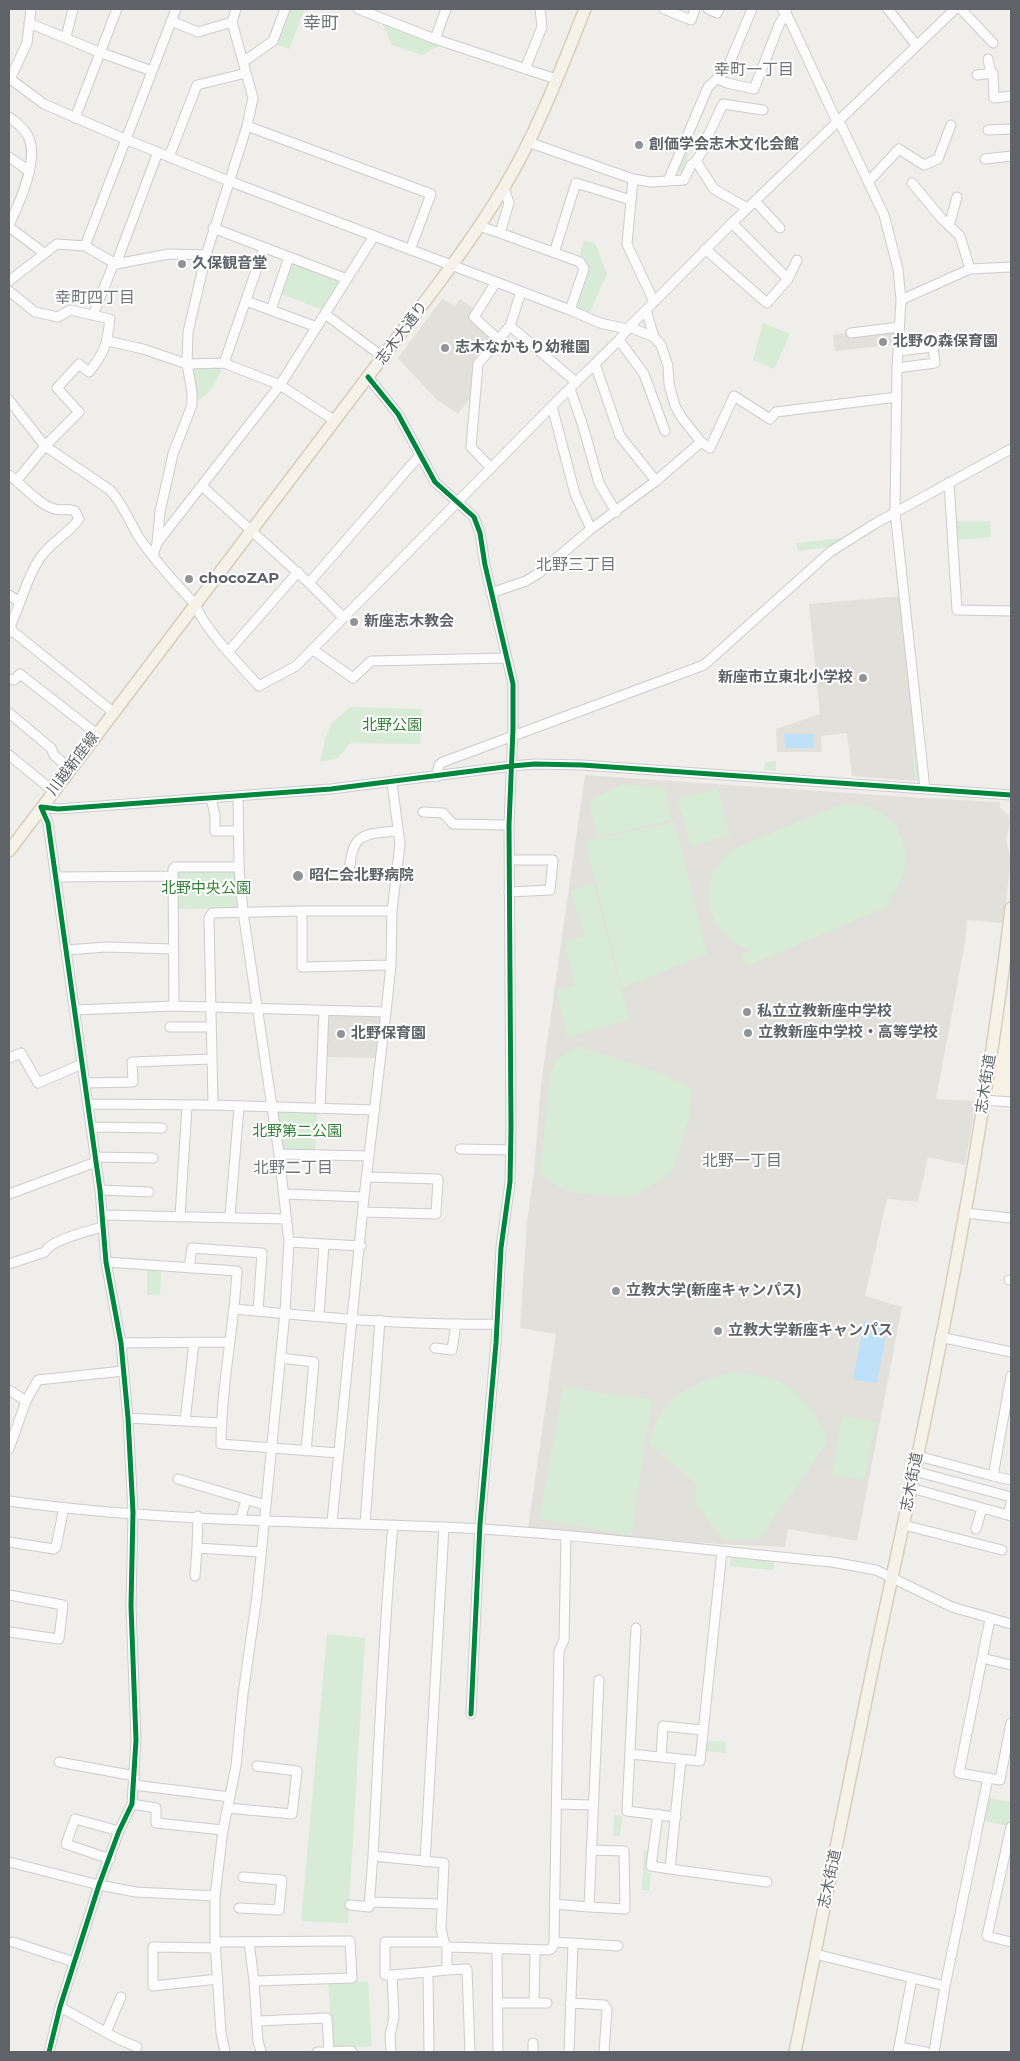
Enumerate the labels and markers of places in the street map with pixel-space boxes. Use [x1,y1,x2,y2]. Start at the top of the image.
place label: 創価学会志木文化会館 [649,136,799,154]
marker: 創価学会志木文化会館 [633,139,645,151]
place label: 久保観音堂 [192,255,267,273]
marker: 久保観音堂 [176,258,188,270]
place label: 北野の森保育園 [893,333,998,351]
marker: 北野の森保育園 [877,336,889,348]
place label: 志木なかもり幼稚園 [455,339,590,357]
marker: 志木なかもり幼稚園 [439,342,451,354]
place label: chocoZAP [199,570,279,588]
marker: chocoZAP [183,573,195,585]
place label: 新座志木教会 [364,613,454,631]
marker: 新座志木教会 [348,616,360,628]
place label: 新座市立東北小学校 [718,669,853,687]
marker: 新座市立東北小学校 [857,672,869,684]
place label: 昭仁会北野病院 [309,867,414,885]
marker: 昭仁会北野病院 [291,869,305,883]
place label: 私立立教新座中学校 [757,1003,892,1021]
marker: 私立立教新座中学校 [741,1006,753,1018]
place label: 立教新座中学校・高等学校 [758,1024,938,1042]
place label: 北野保育園 [351,1025,426,1043]
marker: 立教新座中学校・高等学校 [742,1027,754,1039]
marker: 北野保育園 [335,1028,347,1040]
place label: 立教大学(新座キャンパス) [626,1282,802,1300]
marker: 立教大学(新座キャンパス) [610,1285,622,1297]
place label: 立教大学新座キャンパス [728,1322,893,1340]
marker: 立教大学新座キャンパス [712,1325,724,1337]

